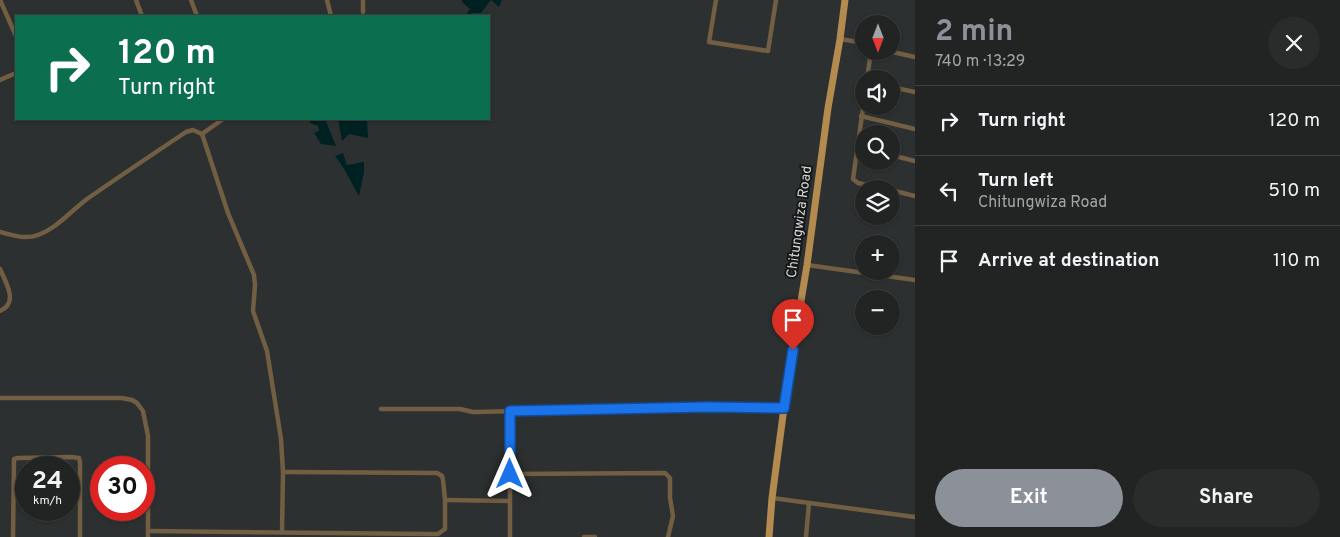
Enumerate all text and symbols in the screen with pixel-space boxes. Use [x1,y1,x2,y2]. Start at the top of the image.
text: 2 min [935,14,1013,51]
north arrow [855,15,900,60]
map controls [855,15,900,335]
button: close [1268,17,1320,69]
text: 120 m [118,32,216,76]
icon: right [35,35,100,100]
text: 740 m · 13:29 [935,52,1025,72]
button: sound [855,70,900,115]
text: Turn right [118,75,215,102]
icon: right [935,107,963,135]
text: Turn right [978,109,1066,133]
text: 120 m [1269,109,1320,133]
button: search [855,125,900,170]
street label: Chitungwiza Road [784,165,816,279]
text: Turn left [978,169,1054,193]
icon: left [935,177,963,205]
text: 510 m [1268,179,1320,203]
button: layers [855,180,900,225]
text: Chitungwiza Road [978,193,1107,213]
button: + [855,235,900,280]
icon: arrive [935,247,963,275]
text: Arrive at destination [978,249,1159,273]
text: 110 m [1273,249,1320,273]
button: − [855,290,900,335]
pin [772,299,814,350]
icon: arrive [779,306,807,334]
position arrow [483,447,535,499]
speed limit sign: 30 [90,456,155,521]
text: 24 [32,466,63,498]
button: Exit [935,469,1123,527]
button: Share [1133,469,1320,527]
text: km/h [33,493,62,509]

